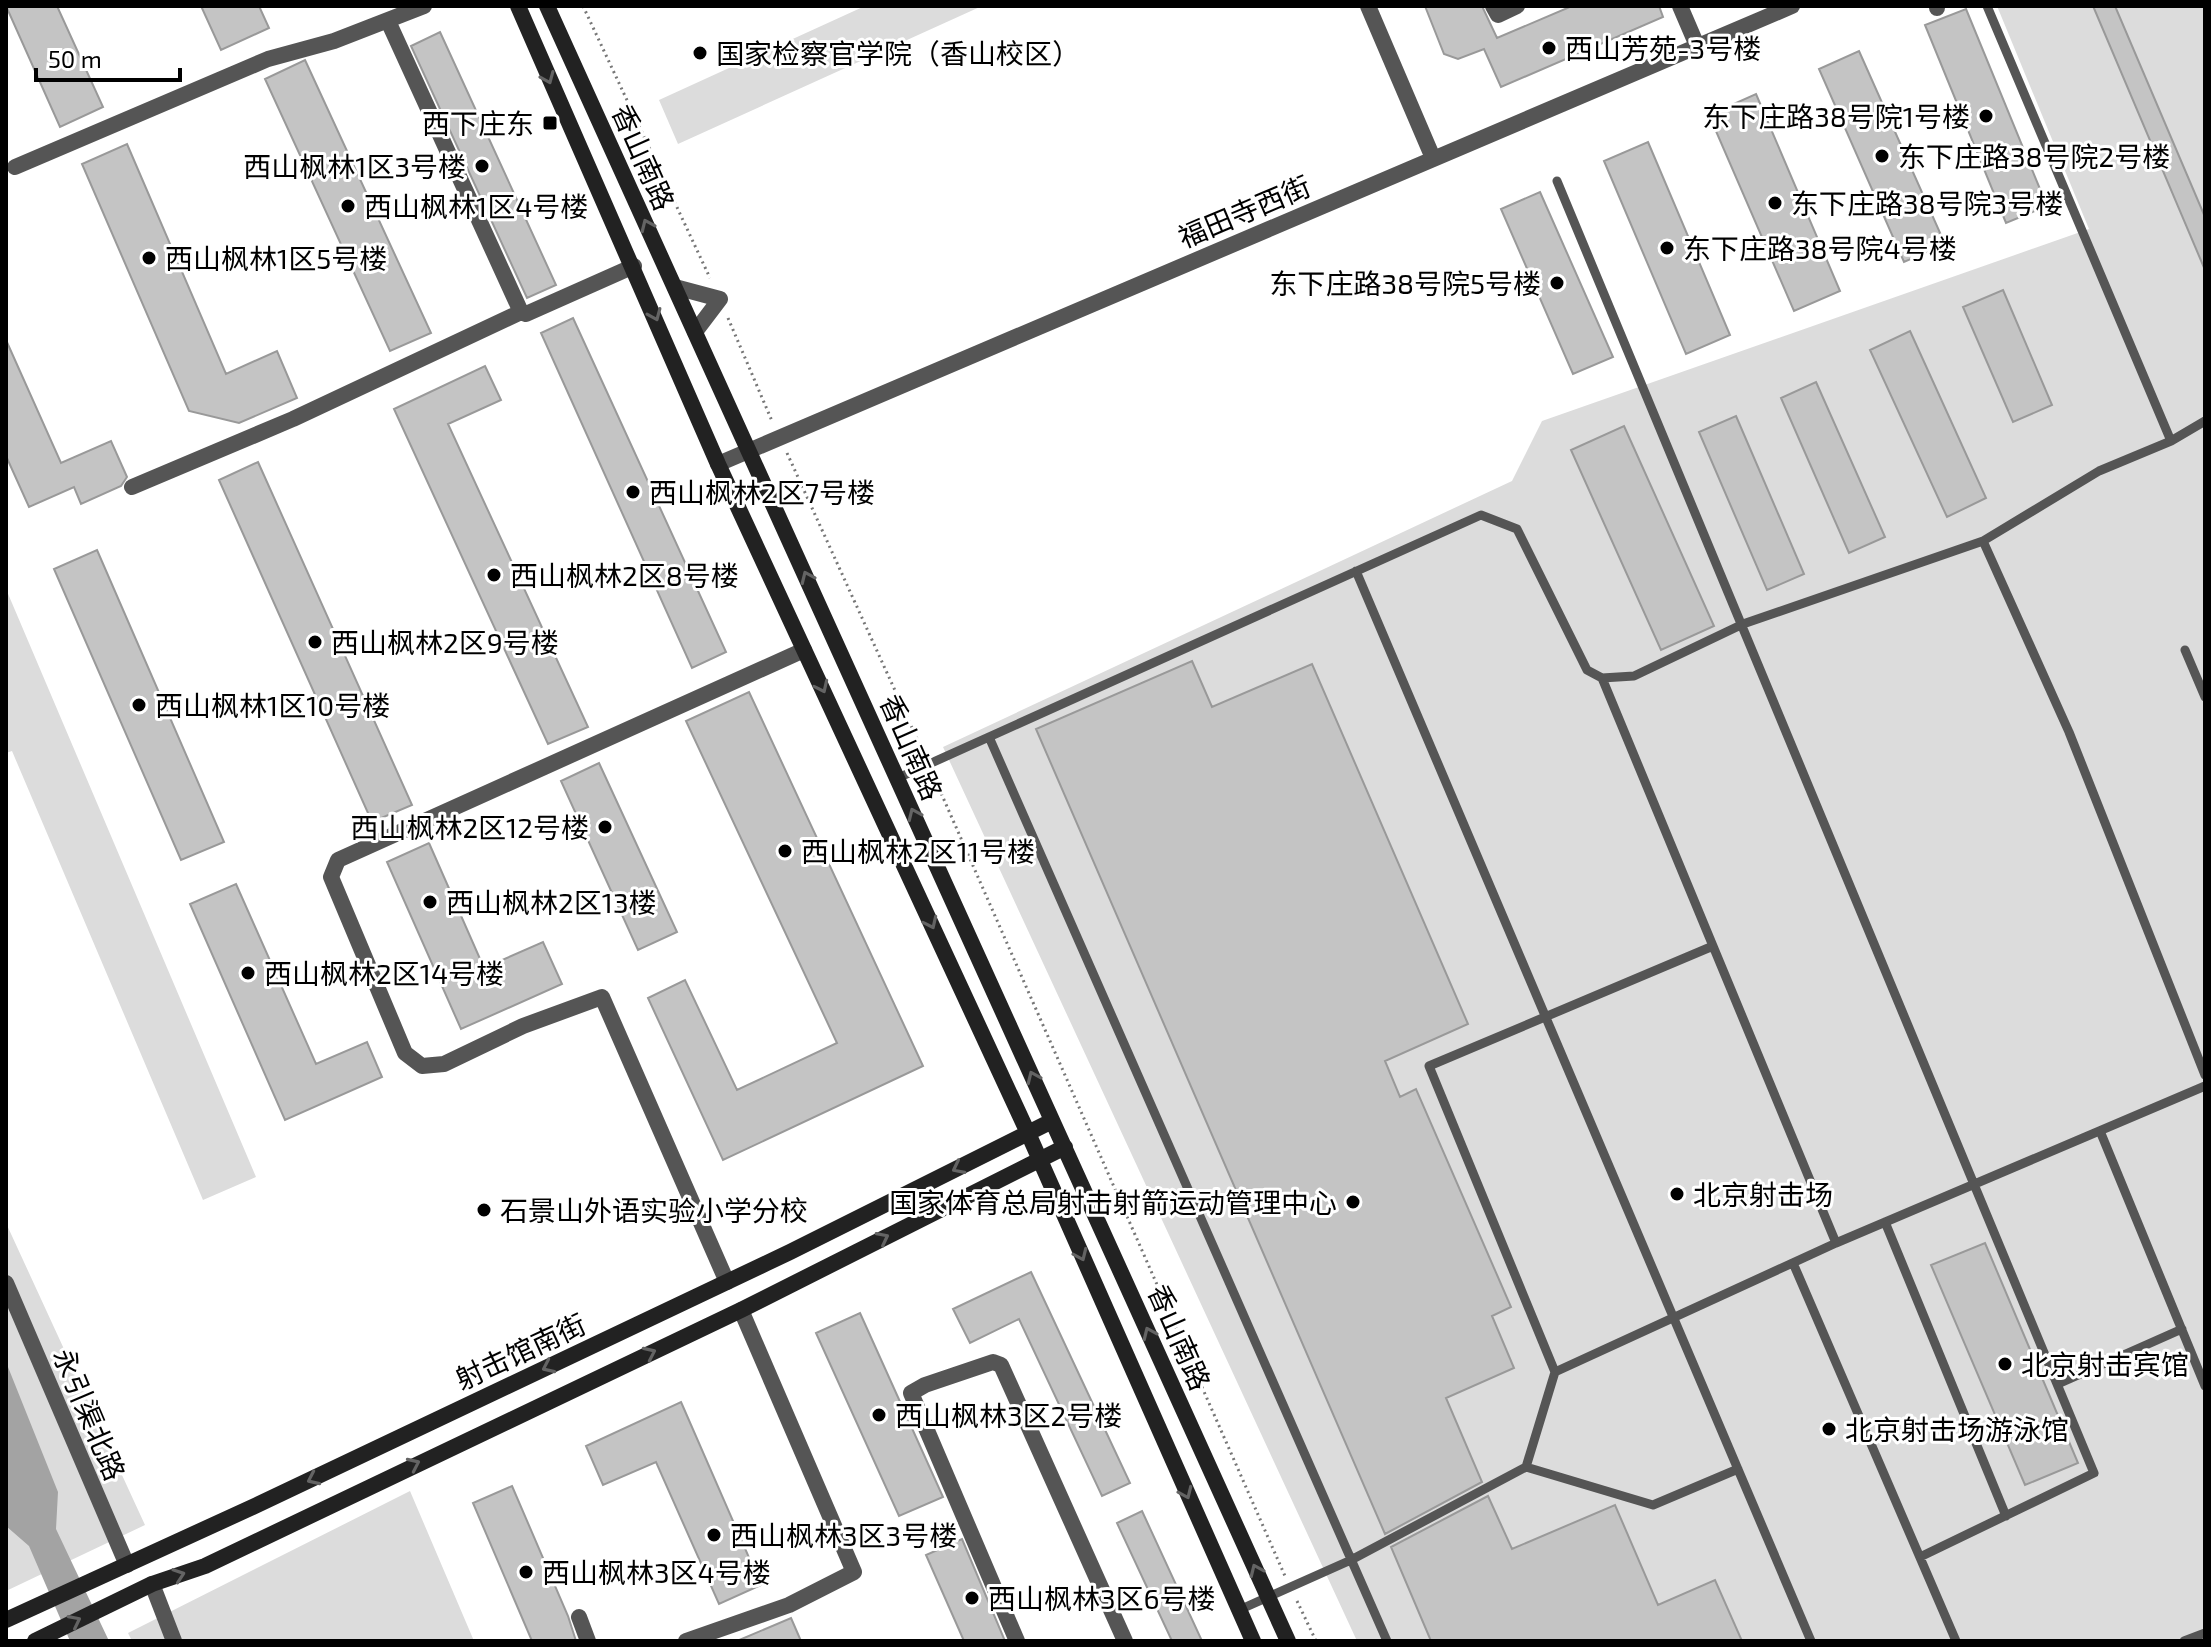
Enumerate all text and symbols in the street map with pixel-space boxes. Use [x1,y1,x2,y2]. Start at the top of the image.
place label: 西山芳苑-3号楼 [1565,31,1761,65]
scale bar [36,32,180,82]
place label: 国家检察官学院（香山校区） [716,36,1080,70]
marker: 西山芳苑-3号楼 [1540,39,1558,57]
text: 50 m [48,44,102,73]
marker: 国家检察官学院（香山校区） [691,44,709,62]
one-way arrow [539,70,555,84]
street label: 香山南路 [606,99,682,215]
place label: 东下庄路38号院1号楼 [1702,99,1970,133]
place label: 西下庄东 [422,106,534,140]
marker: 东下庄路38号院1号楼 [1977,107,1995,125]
marker: 西下庄东 [541,114,559,132]
place label: 东下庄路38号院2号楼 [1898,139,2170,173]
marker: 东下庄路38号院2号楼 [1873,147,1891,165]
place label: 西山枫林1区3号楼 [243,149,466,183]
marker: 西山枫林1区3号楼 [473,157,491,175]
street label: 福田寺西街 [1173,168,1315,254]
place label: 东下庄路38号院3号楼 [1791,186,2063,220]
place label: 西山枫林1区4号楼 [364,189,588,223]
marker: 东下庄路38号院3号楼 [1766,194,1784,212]
marker: 西山枫林1区4号楼 [339,197,357,215]
one-way arrow [641,219,657,233]
place label: 东下庄路38号院4号楼 [1683,231,1957,265]
marker: 东下庄路38号院4号楼 [1658,239,1676,257]
place label: 西山枫林1区5号楼 [165,241,387,275]
marker: 西山枫林1区5号楼 [140,249,158,267]
place label: 东下庄路38号院5号楼 [1269,266,1541,300]
marker: 东下庄路38号院5号楼 [1548,274,1566,292]
one-way arrow [645,307,661,321]
place label: 西山枫林2区7号楼 [649,475,875,509]
marker: 西山枫林2区7号楼 [624,483,642,501]
place label: 西山枫林2区8号楼 [510,558,739,592]
marker: 西山枫林2区8号楼 [485,566,503,584]
one-way arrow [800,571,816,586]
place label: 西山枫林2区9号楼 [331,625,559,659]
marker: 西山枫林2区9号楼 [306,633,324,651]
one-way arrow [812,679,828,693]
place label: 西山枫林1区10号楼 [155,688,390,722]
street label: 香山南路 [874,689,950,805]
marker: 西山枫林1区10号楼 [130,696,148,714]
one-way arrow [908,808,924,822]
place label: 西山枫林2区12号楼 [350,810,589,844]
marker: 西山枫林2区12号楼 [596,818,614,836]
place label: 西山枫林2区11号楼 [801,834,1035,868]
marker: 西山枫林2区11号楼 [776,842,794,860]
place label: 西山枫林2区13楼 [446,885,656,919]
marker: 西山枫林2区13楼 [421,893,439,911]
one-way arrow [921,915,937,929]
place label: 西山枫林2区14号楼 [264,956,504,990]
marker: 西山枫林2区14号楼 [239,964,257,982]
one-way arrow [1026,1070,1042,1085]
one-way arrow [952,1158,967,1173]
place label: 北京射击场 [1693,1177,1833,1211]
place label: 国家体育总局射击射箭运动管理中心 [889,1185,1337,1219]
marker: 北京射击场 [1668,1185,1686,1203]
place label: 石景山外语实验小学分校 [500,1193,808,1227]
marker: 国家体育总局射击射箭运动管理中心 [1344,1193,1362,1211]
marker: 石景山外语实验小学分校 [475,1201,493,1219]
one-way arrow [874,1232,889,1247]
one-way arrow [1072,1247,1088,1262]
street label: 香山南路 [1142,1279,1218,1395]
street label: 射击馆南街 [449,1306,591,1396]
one-way arrow [1143,1327,1159,1341]
street label: 永引渠北路 [47,1343,133,1485]
one-way arrow [641,1347,656,1363]
place label: 北京射击宾馆 [2021,1347,2189,1381]
marker: 北京射击宾馆 [1996,1355,2014,1373]
one-way arrow [542,1357,556,1373]
place label: 西山枫林3区2号楼 [895,1398,1122,1432]
marker: 西山枫林3区2号楼 [870,1406,888,1424]
place label: 北京射击场游泳馆 [1845,1412,2069,1446]
marker: 北京射击场游泳馆 [1820,1420,1838,1438]
one-way arrow [406,1458,421,1474]
one-way arrow [307,1469,322,1485]
one-way arrow [1176,1485,1192,1500]
place label: 西山枫林3区3号楼 [730,1518,957,1552]
marker: 西山枫林3区3号楼 [705,1526,723,1544]
place label: 西山枫林3区4号楼 [542,1555,771,1589]
marker: 西山枫林3区4号楼 [517,1563,535,1581]
one-way arrow [1250,1564,1266,1578]
one-way arrow [172,1568,186,1584]
place label: 西山枫林3区6号楼 [988,1581,1216,1615]
marker: 西山枫林3区6号楼 [963,1589,981,1607]
one-way arrow [67,1615,82,1631]

